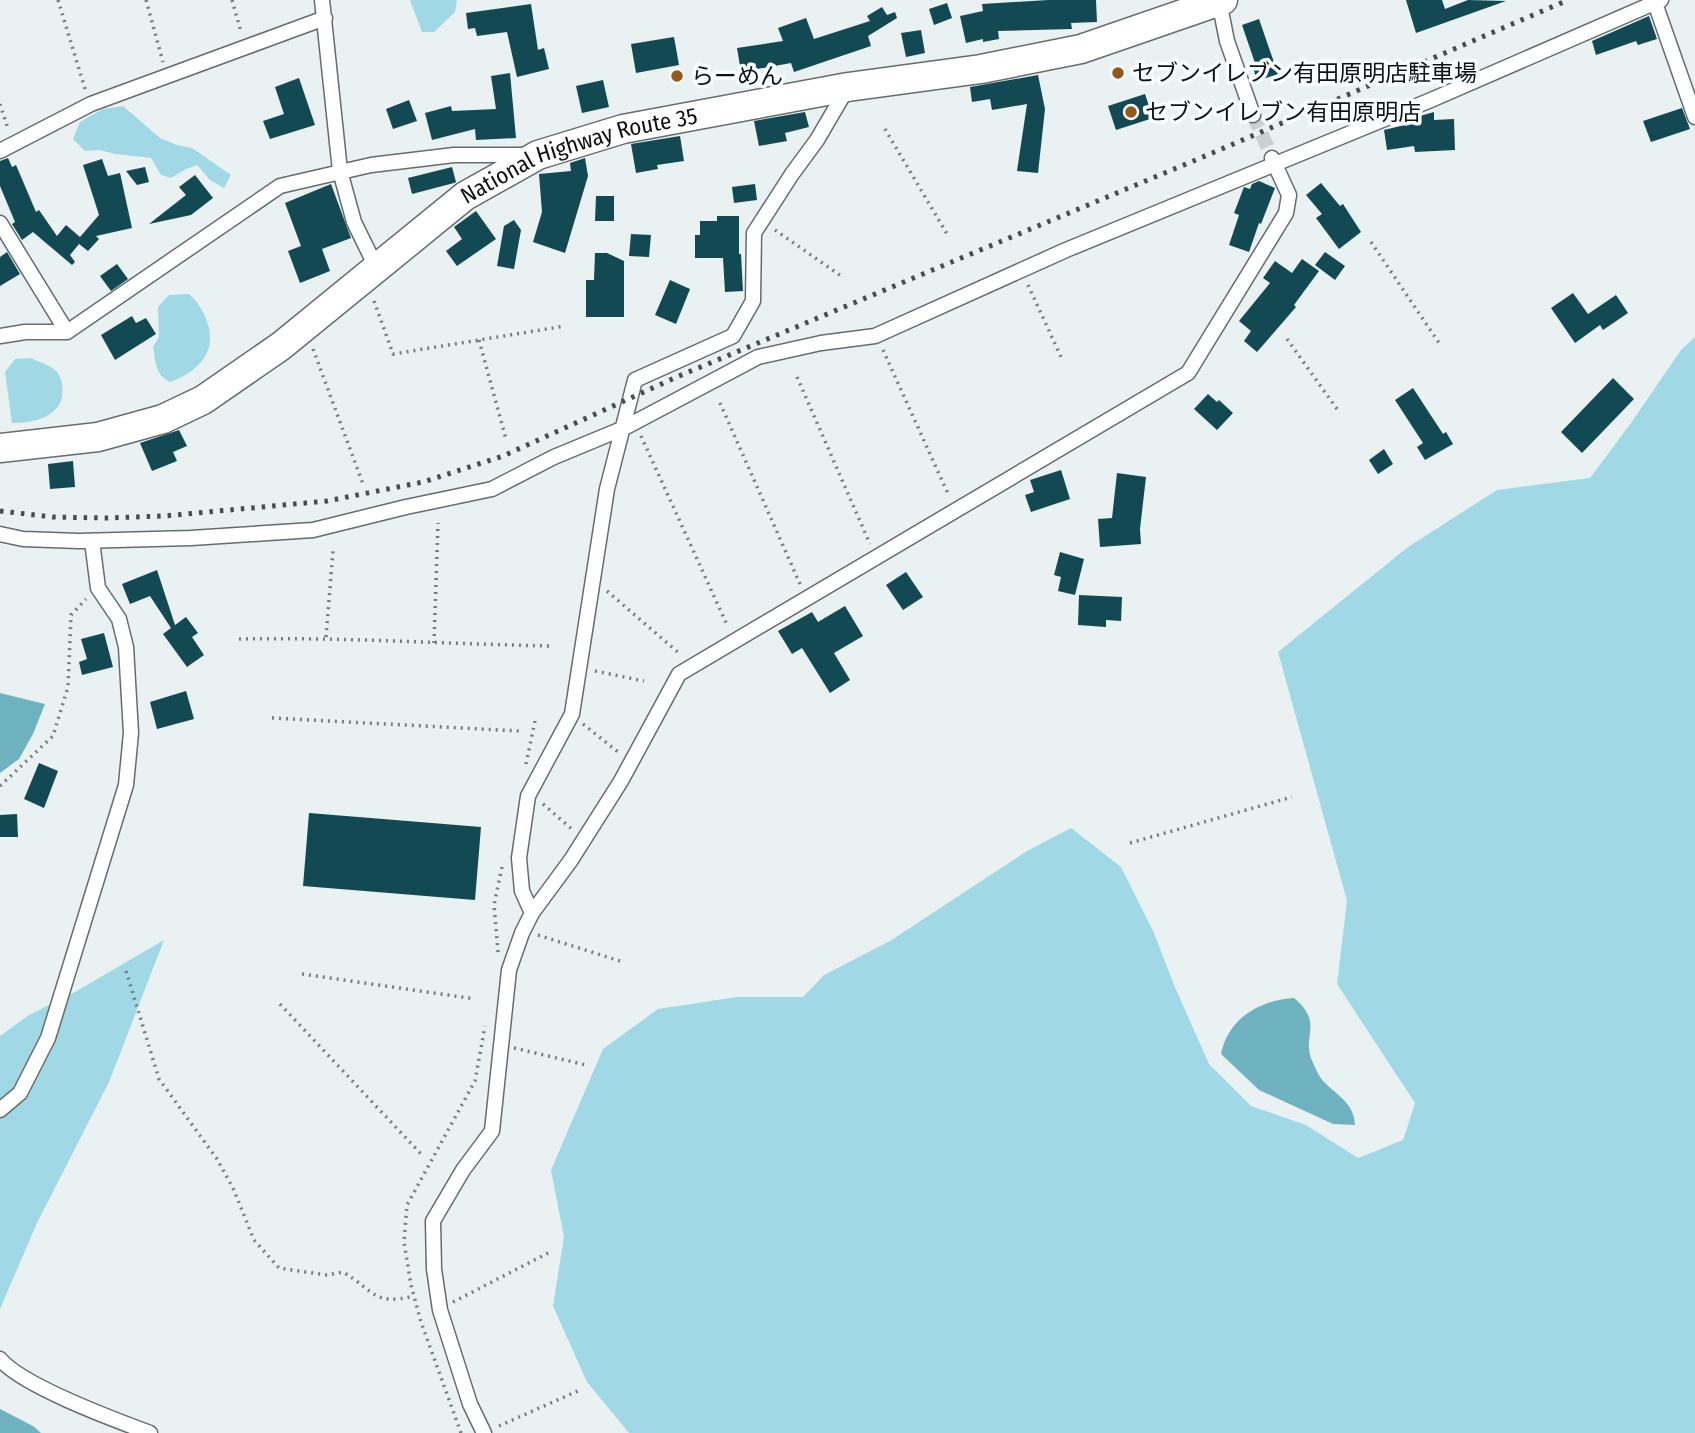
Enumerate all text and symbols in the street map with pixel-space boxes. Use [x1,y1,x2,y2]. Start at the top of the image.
place label: セブンイレブン有田原明店駐車場 [1132,59,1477,87]
place label: らーめん [691,62,783,90]
marker: セブンイレブン有田原明店駐車場 [1110,65,1126,81]
marker: らーめん [669,68,685,84]
place label: セブンイレブン有田原明店 [1145,98,1421,126]
street label: National Highway Route 35 [456,101,699,210]
marker: セブンイレブン有田原明店 [1123,104,1139,120]

